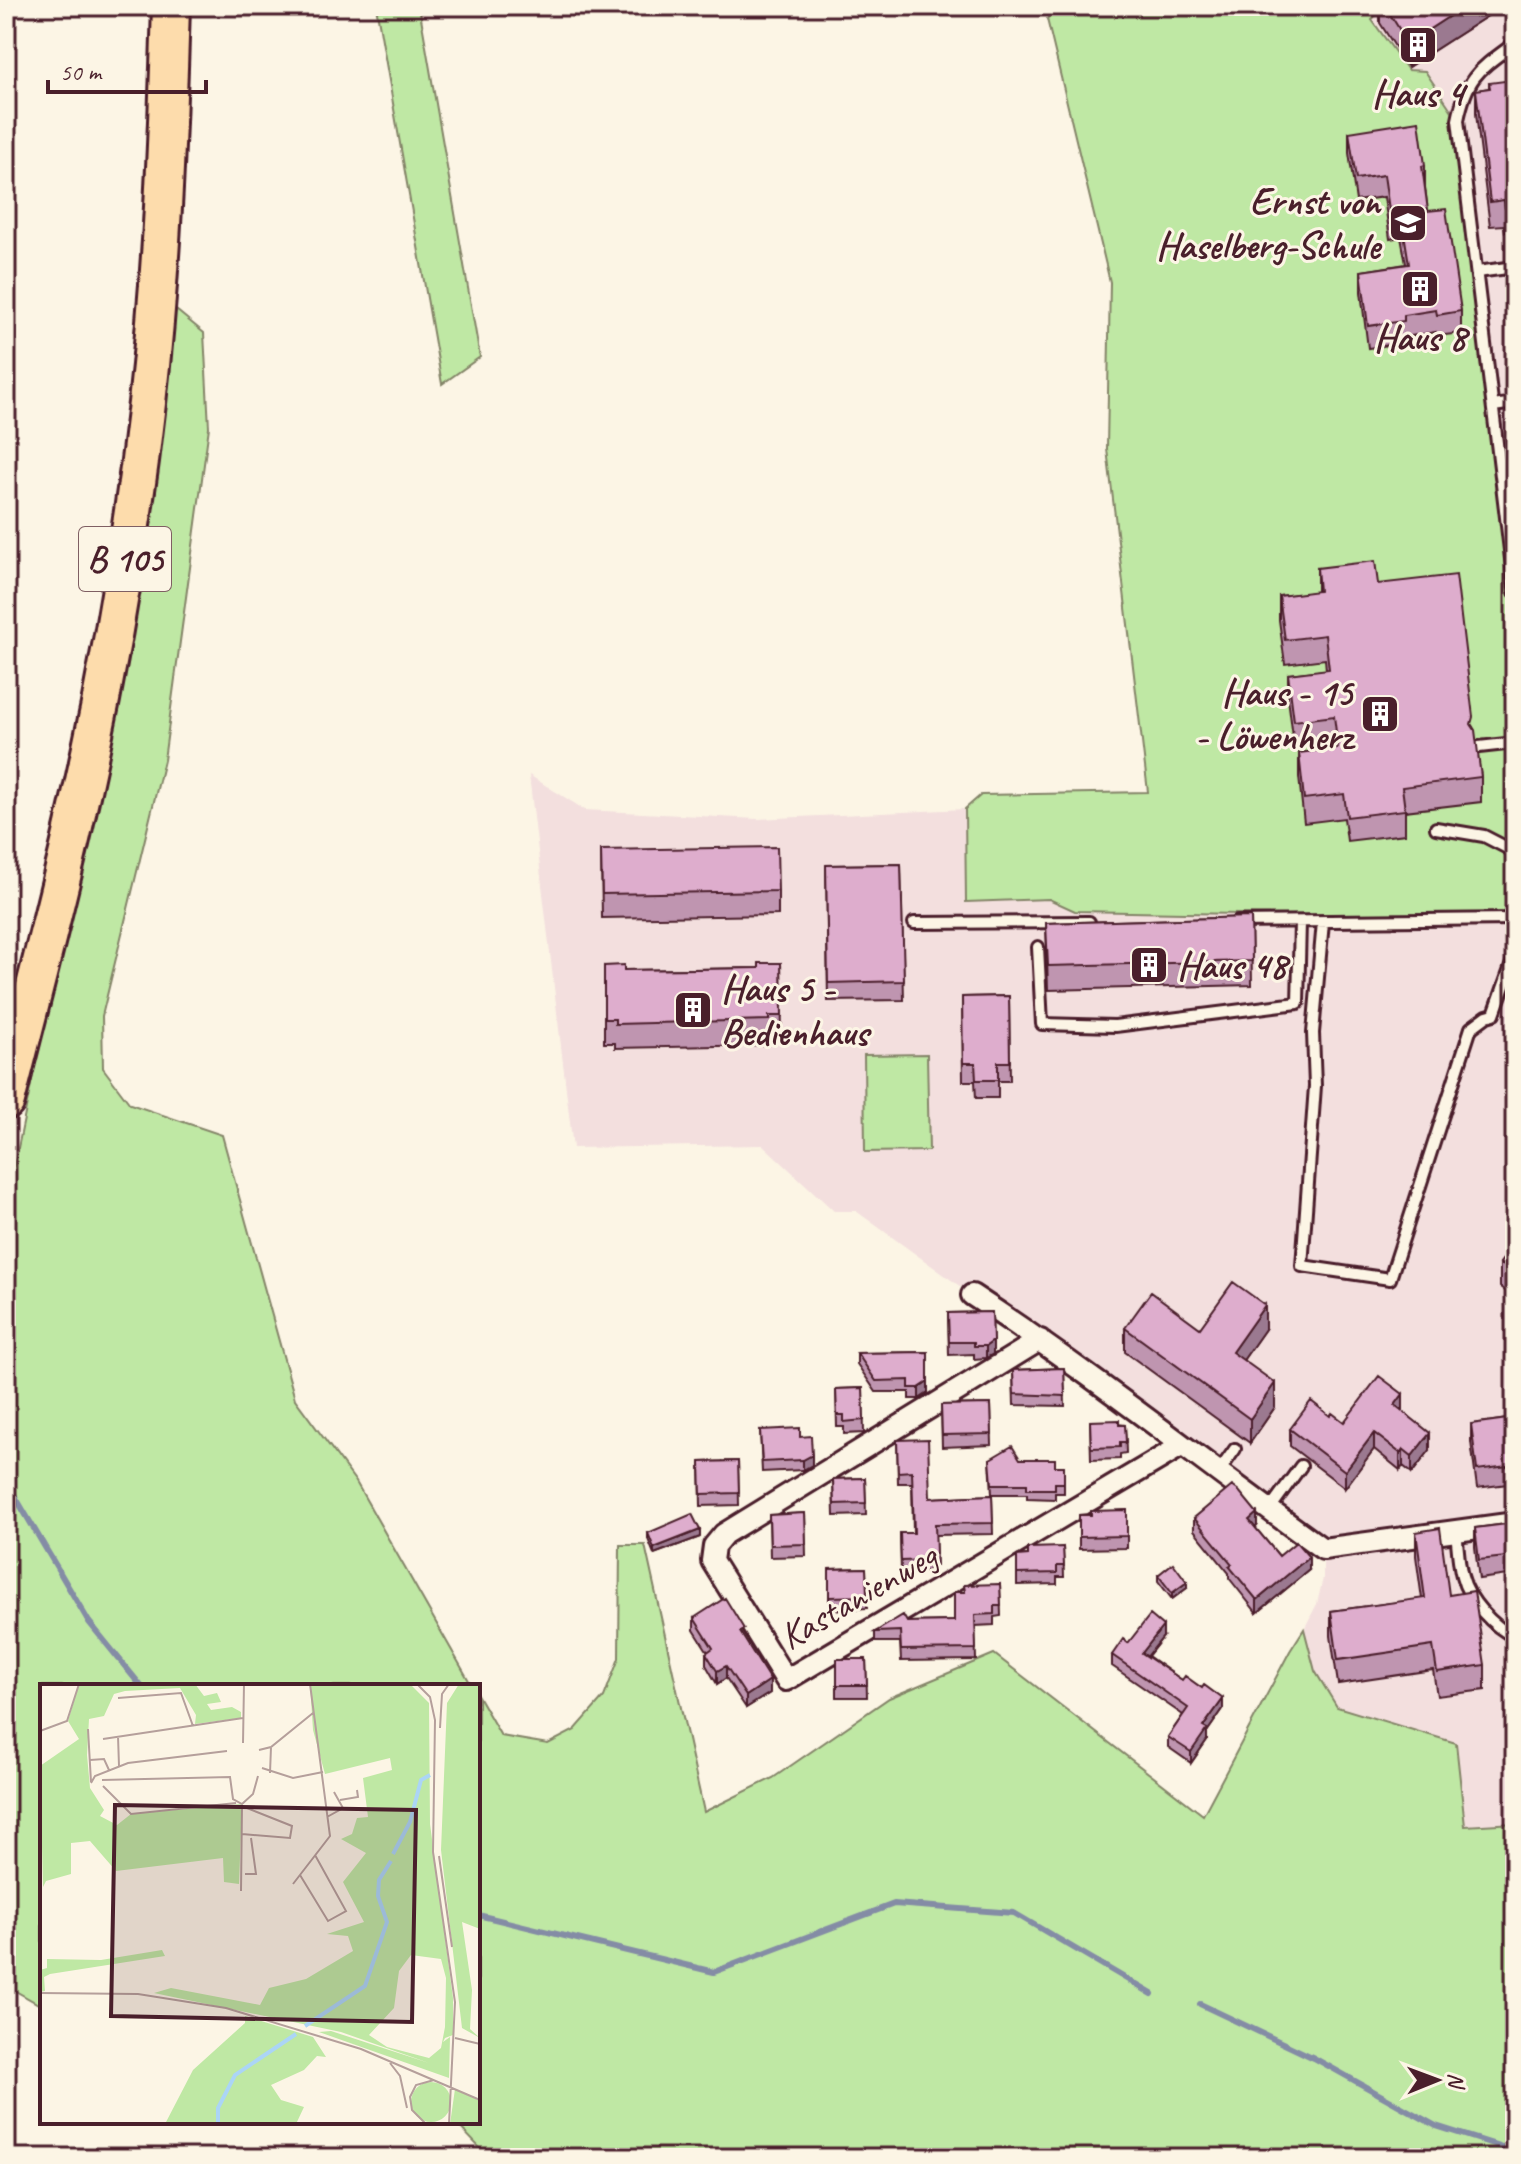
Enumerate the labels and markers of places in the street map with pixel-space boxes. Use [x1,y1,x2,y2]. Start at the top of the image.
building icon: Haus 4 [1397,24,1439,66]
place label: Haus 4 [1372,70,1469,117]
place label: Ernst von Haselberg-Schule [1156,178,1383,269]
school or university icon: Ernst von Haselberg-Schule [1387,202,1429,244]
building icon: Haus 8 [1399,268,1441,310]
place label: Haus 8 [1374,314,1470,361]
place label: Haus - 15 - Löwenherz [1195,669,1356,760]
building icon: Haus - 15 - Löwenherz [1359,693,1401,735]
place label: Haus 48 [1177,942,1290,989]
building icon: Haus 48 [1128,944,1170,986]
place label: Haus 5 - Bedienhaus [721,965,872,1056]
building icon: Haus 5 - Bedienhaus [672,989,714,1031]

